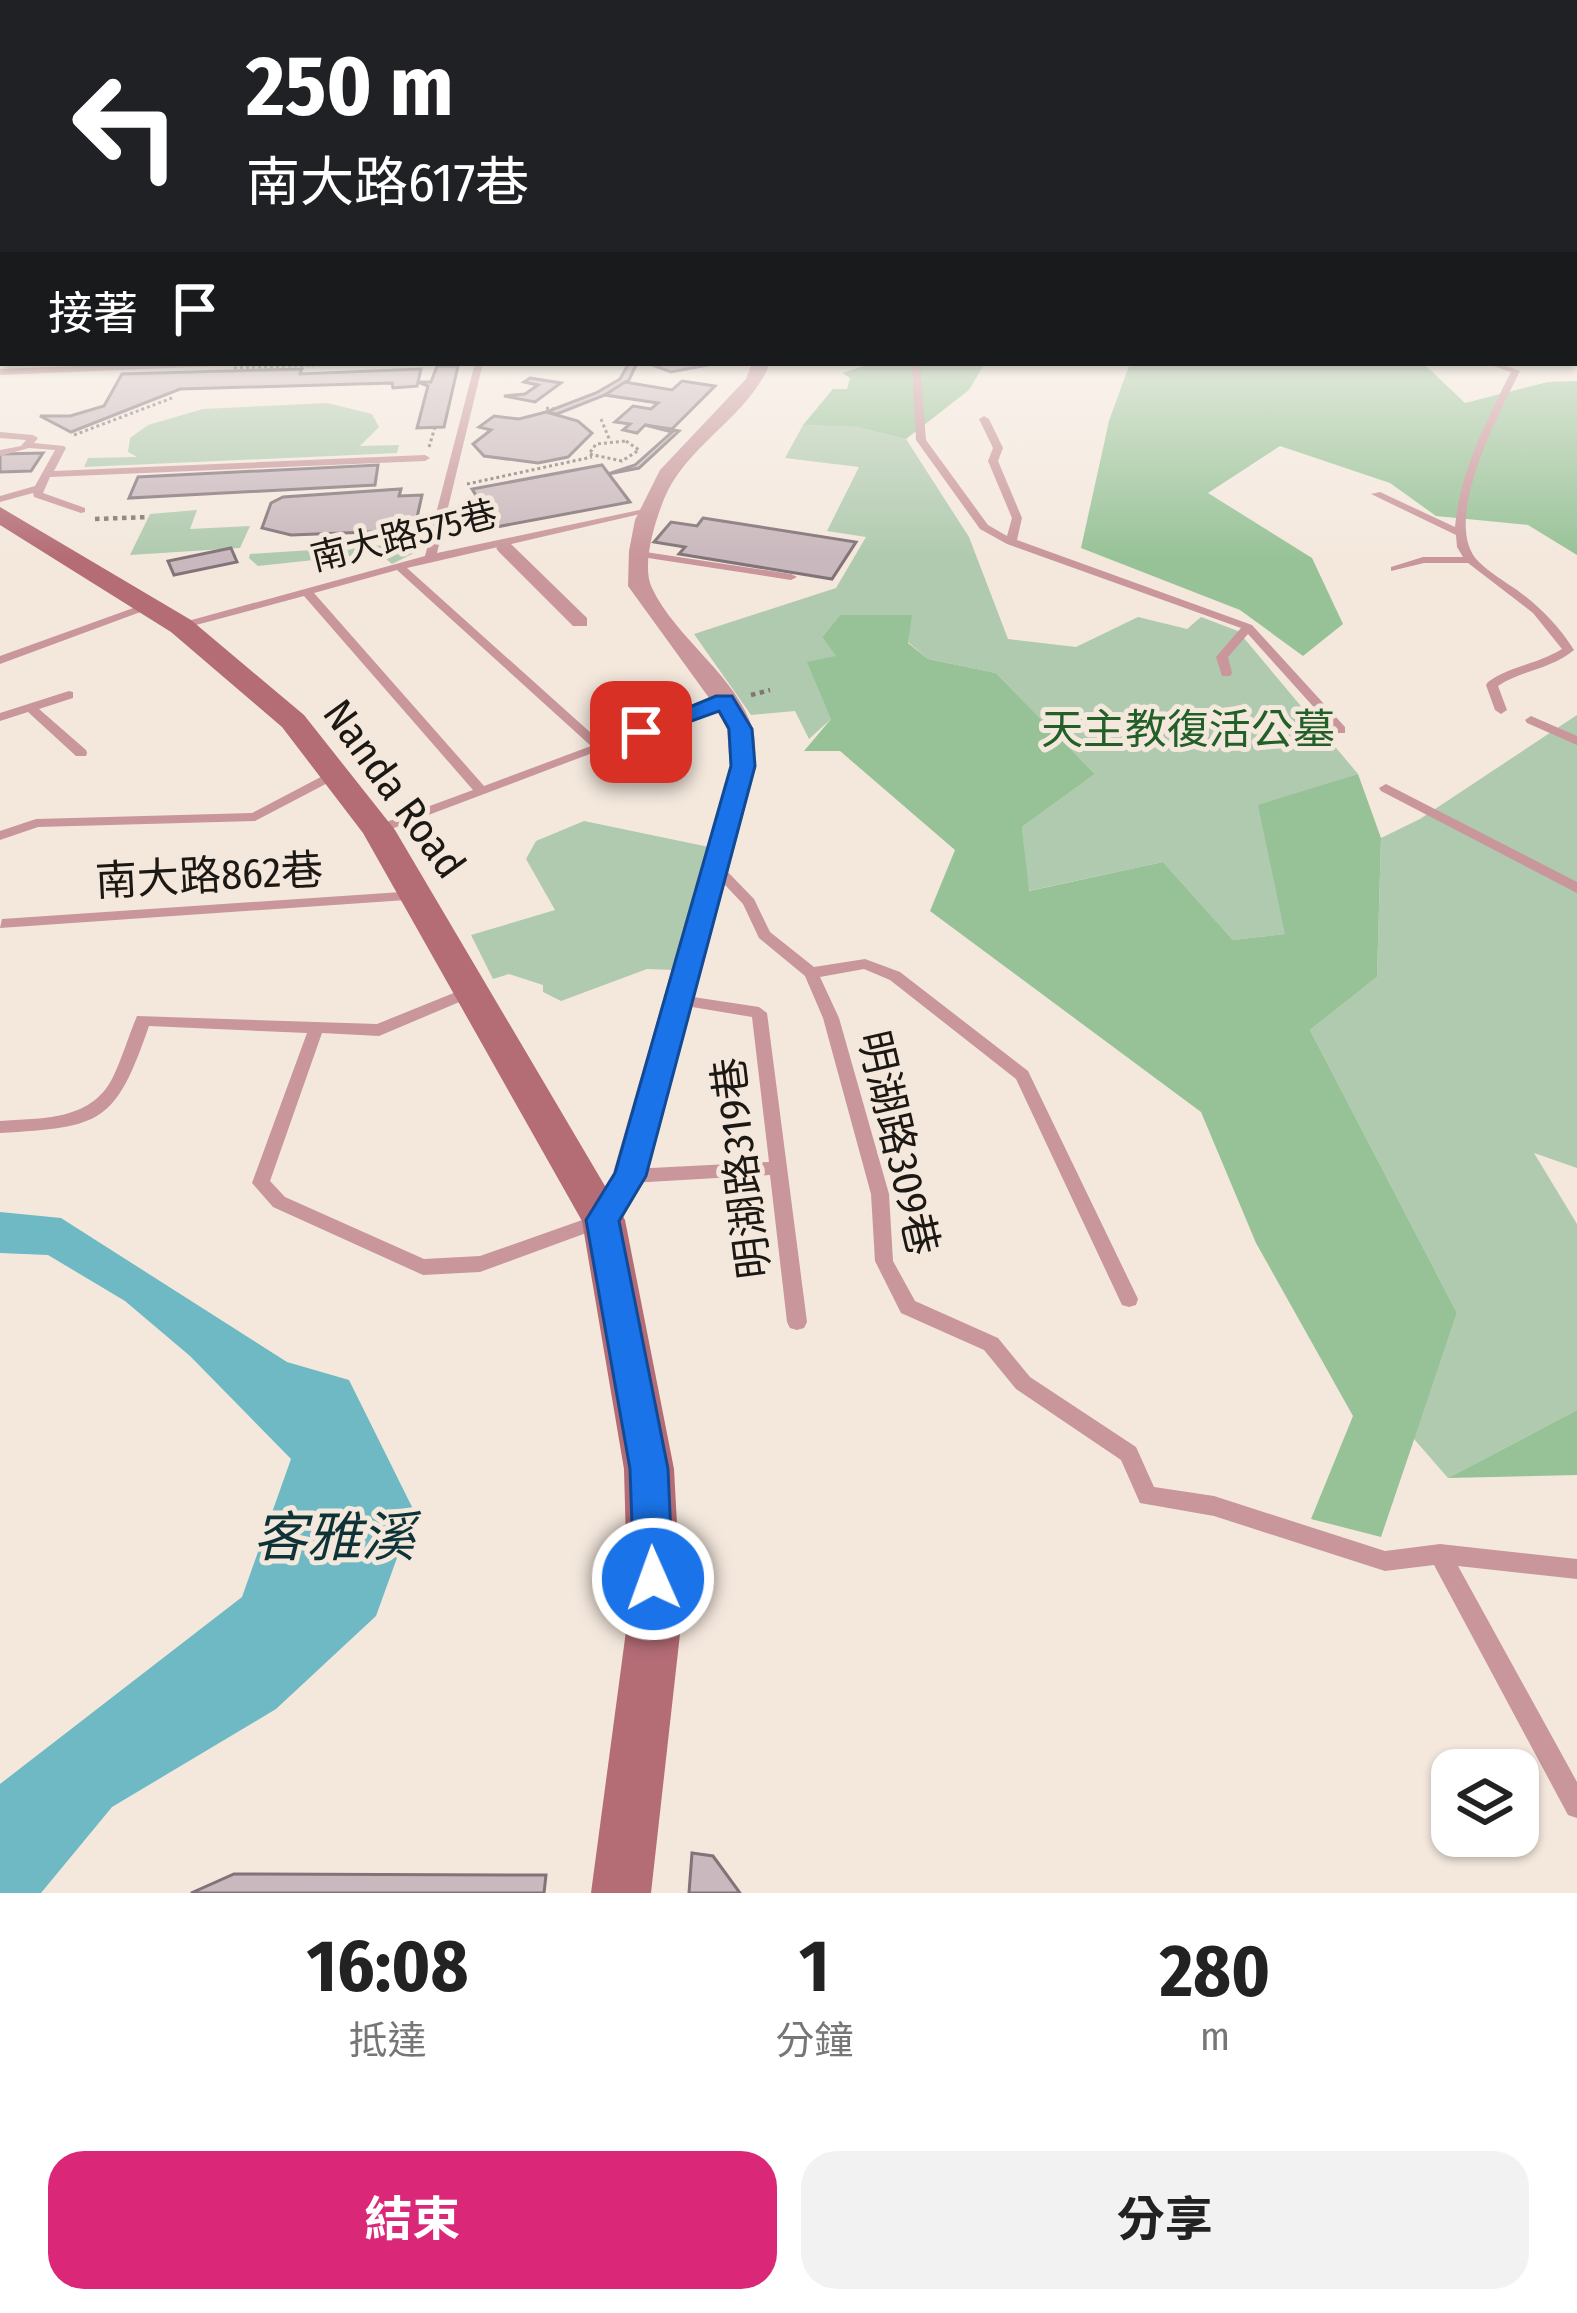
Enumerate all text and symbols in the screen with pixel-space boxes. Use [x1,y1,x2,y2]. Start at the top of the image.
text: 250 m [246,36,454,137]
icon: left [48,48,204,204]
text: 南大路617巷 [246,151,529,215]
icon: arrive [162,276,228,342]
text: 接著 [48,287,138,341]
street label: 南大路575巷 [306,492,502,580]
pin [590,681,692,783]
street label: Nanda Road [313,690,475,888]
icon: arrive [608,699,674,765]
park label: 天主教復活公墓 [1041,705,1335,755]
street label: 南大路862巷 [94,845,324,907]
street label: 明湖路309巷 [848,1026,948,1260]
street label: 明湖路319巷 [704,1054,780,1282]
water label: 客雅溪 [253,1506,422,1570]
position arrow [590,1516,716,1642]
map controls [1431,1749,1539,1857]
button: layers [1431,1749,1539,1857]
text: 16:08 [307,1924,469,2010]
text: 1 [799,1924,829,2010]
text: 280 [1160,1929,1270,2015]
text: m [1200,2014,1230,2060]
text: 抵達 [349,2018,427,2064]
text: 分鐘 [775,2018,853,2064]
button: 結束 [48,2151,777,2289]
button: 分享 [801,2151,1529,2289]

